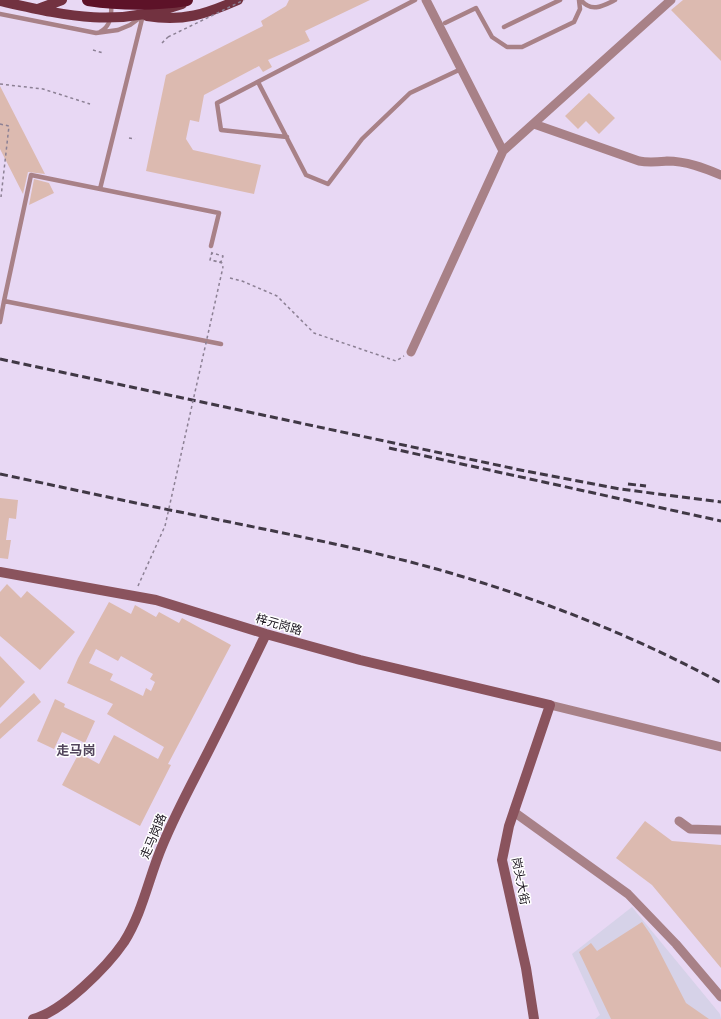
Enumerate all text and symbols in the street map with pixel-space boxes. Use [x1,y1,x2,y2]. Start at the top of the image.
street label: 梓元岗路 [254,610,304,638]
district label: 走马岗 [56,742,96,759]
street label: 走马岗路 [137,811,169,861]
street label: 岗头大街 [509,856,533,906]

